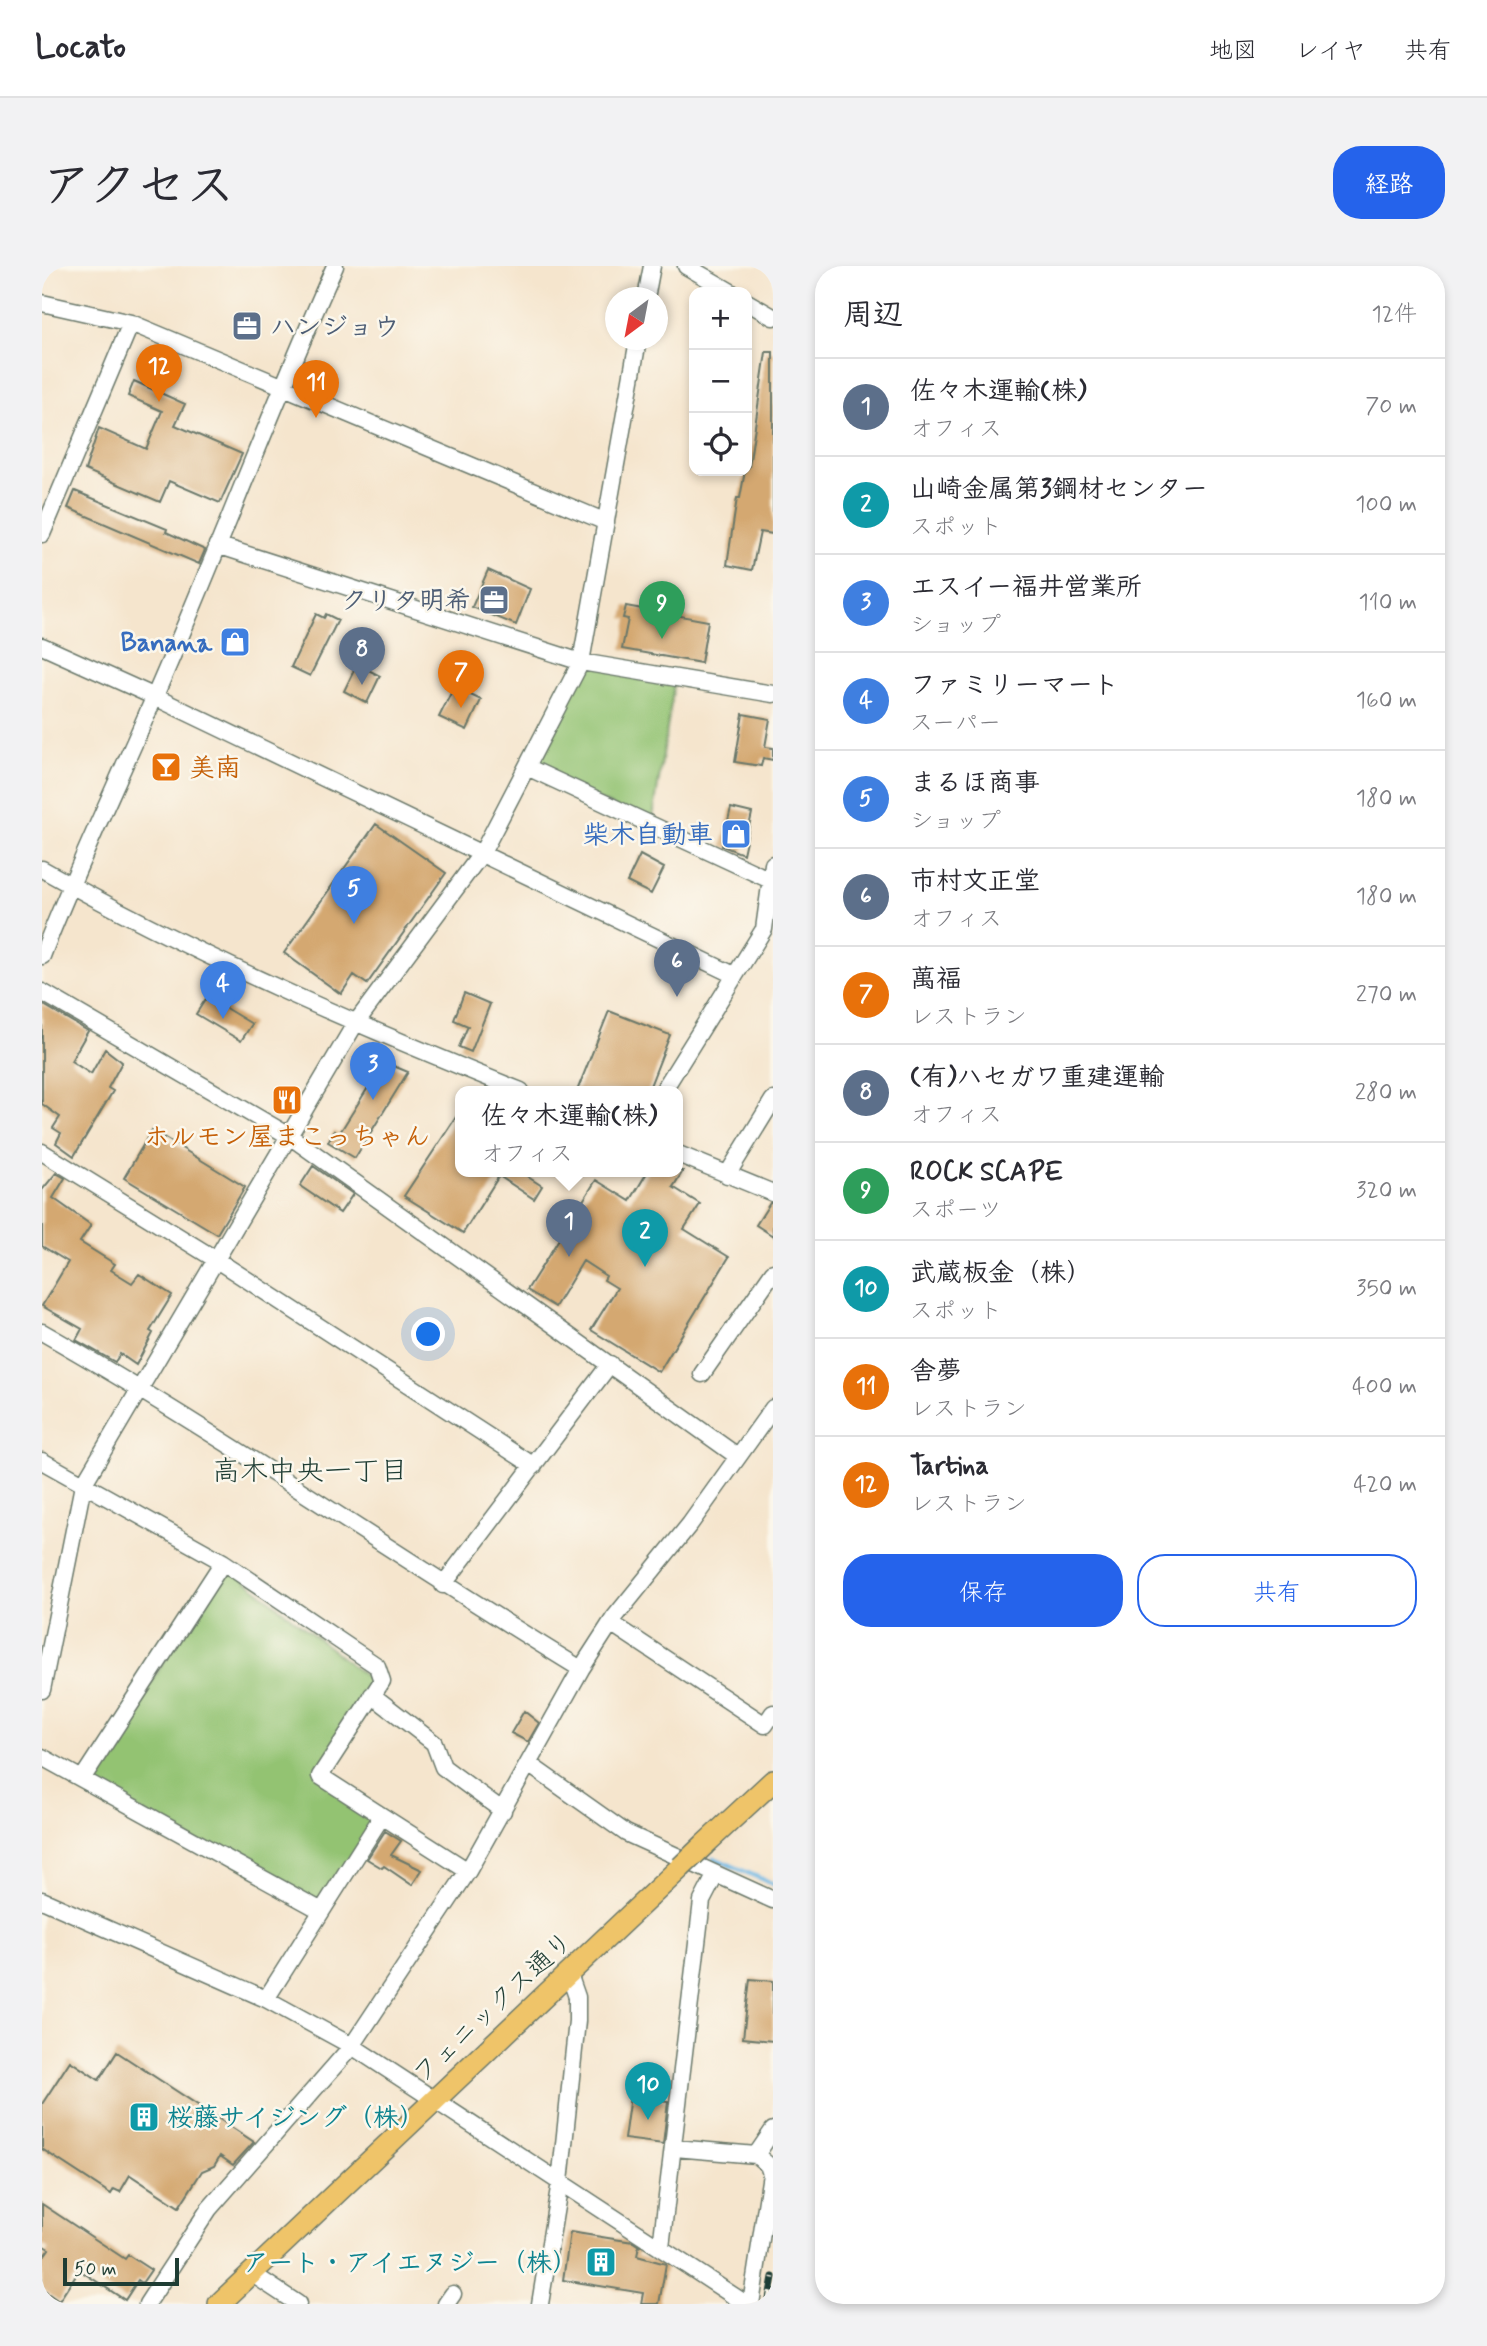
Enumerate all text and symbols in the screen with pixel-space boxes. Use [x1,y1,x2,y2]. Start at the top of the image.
text: Locato [35,26,126,70]
text: 地図 [1209,36,1257,67]
text: レイヤ [1295,36,1366,67]
text: 共有 [1404,36,1452,67]
button: 経路 [1333,146,1445,219]
text: アクセス [42,155,235,220]
north arrow [605,287,668,350]
map controls [689,287,752,476]
button: + [689,287,752,350]
text: 周辺 [843,296,903,335]
text: 12件 [1372,300,1417,330]
office icon: ハンジョウ [230,309,264,343]
place label: ハンジョウ [270,311,399,345]
pin: 12 [136,344,182,402]
button: − [689,350,752,413]
pin: 11 [293,360,339,418]
text: 佐々木運輸(株) [910,375,1086,409]
text: 1 [861,392,871,422]
text: 70 m [1365,392,1417,422]
button: locate [689,413,752,476]
text: オフィス [910,415,1002,445]
text: 山崎金属第3鋼材センター [910,473,1208,507]
text: 2 [860,490,872,520]
text: 100 m [1355,490,1417,520]
text: スポット [910,513,1002,543]
text: エスイー福井営業所 [910,571,1142,605]
pin: 9 [639,581,685,639]
office icon: クリタ明希 [477,583,511,617]
place label: クリタ明希 [341,585,471,619]
text: 3 [861,588,871,618]
text: 110 m [1358,588,1417,618]
text: ショップ [910,611,1001,641]
shop icon: Banana [218,625,252,659]
place label: Banana [121,627,213,661]
pin: 8 [339,627,385,685]
pin: 7 [438,650,484,708]
text: ファミリーマート [910,669,1119,703]
text: 4 [859,686,873,716]
text: 160 m [1356,686,1417,716]
text: スーパー [910,709,1001,739]
bar icon: 美南 [149,750,183,784]
place label: 美南 [189,752,241,786]
text: まるほ商事 [910,767,1040,801]
text: 5 [859,784,873,814]
text: 180 m [1356,784,1417,814]
text: ショップ [910,807,1001,837]
shop icon: 柴木自動車 [719,817,753,851]
place label: 柴木自動車 [583,819,713,853]
text: 市村文正堂 [910,865,1040,899]
pin: 5 [331,866,377,924]
text: 6 [860,882,872,912]
text: 180 m [1356,882,1417,912]
text: オフィス [910,905,1002,935]
pin: 6 [654,939,700,997]
pin: 4 [200,961,246,1019]
text: 萬福 [910,963,962,997]
text: 7 [859,980,873,1010]
text: 270 m [1356,980,1417,1010]
text: レストラン [910,1003,1027,1033]
pin: 3 [350,1042,396,1100]
text: (有)ハセガワ重建運輸 [910,1061,1164,1095]
text: 8 [860,1078,872,1108]
text: 280 m [1355,1078,1417,1108]
restaurant icon: ホルモン屋まこっちゃん [270,1083,304,1117]
popup [455,1086,683,1177]
text: 佐々木運輸(株) [481,1100,657,1134]
text: オフィス [910,1101,1002,1131]
place label: ホルモン屋まこっちゃん [144,1121,430,1155]
text: オフィス [481,1140,573,1170]
text: ROCK SCAPE [910,1156,1063,1190]
text: 9 [860,1176,872,1206]
text: 320 m [1356,1176,1417,1206]
text: スポーツ [910,1196,1002,1226]
pin: 1 [546,1199,592,1257]
pin: 2 [622,1209,668,1267]
text: 武蔵板金（株） [910,1257,1092,1291]
text: 10 [854,1274,878,1304]
text: 350 m [1356,1274,1417,1304]
text: スポット [910,1297,1002,1327]
your location [411,1317,445,1351]
text: 舎夢 [910,1355,962,1389]
text: 11 [856,1372,876,1402]
text: 400 m [1352,1372,1417,1402]
text: レストラン [910,1395,1027,1425]
text: Tartina [910,1450,989,1484]
district label: 高木中央一丁目 [212,1454,408,1491]
text: 12 [855,1470,877,1500]
text: 420 m [1353,1470,1417,1500]
text: レストラン [910,1490,1027,1520]
button: 保存 [843,1554,1123,1627]
button: 共有 [1137,1554,1417,1627]
street label: フェニックス通り [406,1925,581,2092]
pin: 10 [625,2062,671,2120]
building icon: 桜藤サイジング（株） [127,2100,161,2134]
place label: 桜藤サイジング（株） [167,2102,425,2136]
building icon: アート・アイエヌジー（株） [584,2245,618,2279]
place label: アート・アイエヌジー（株） [243,2247,578,2281]
scale bar [63,2255,178,2287]
text: 50 m [74,2257,117,2282]

